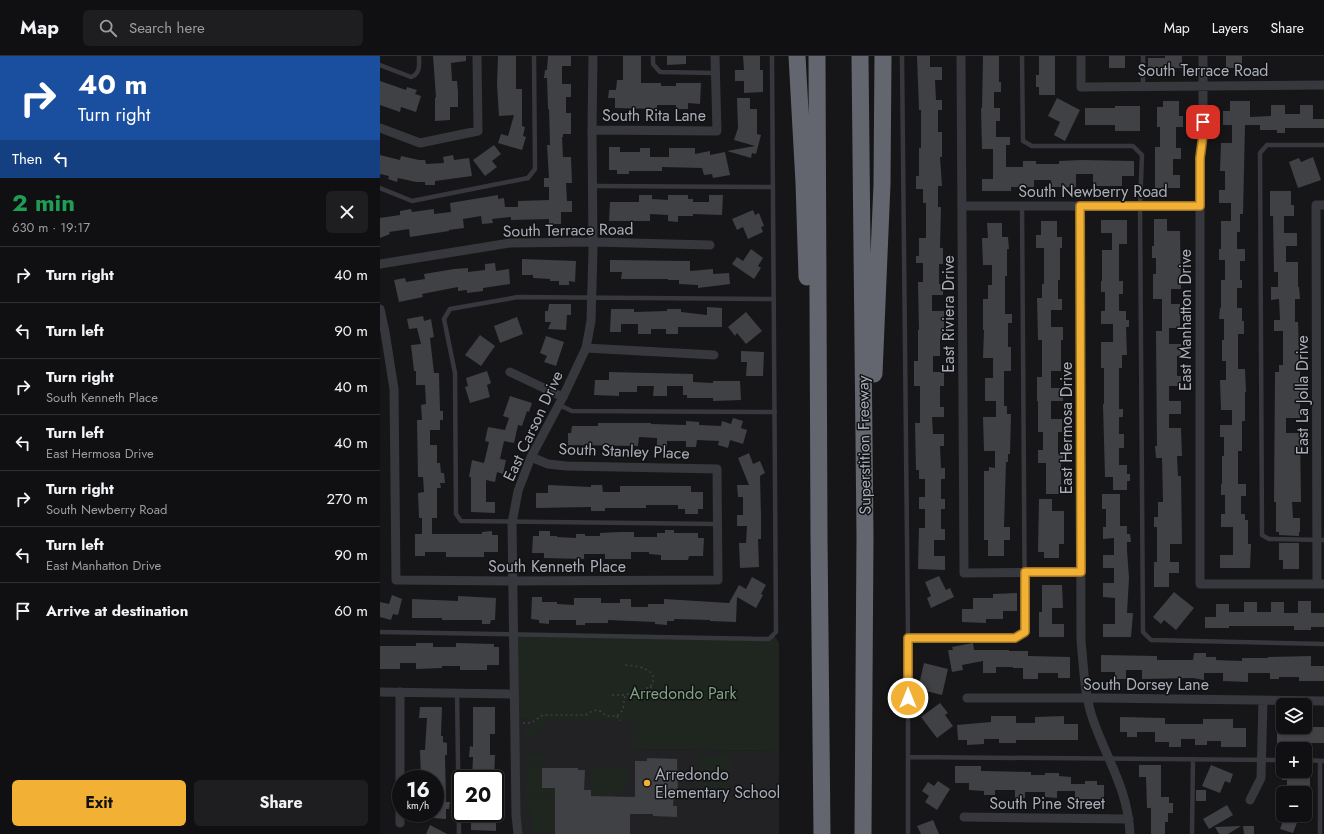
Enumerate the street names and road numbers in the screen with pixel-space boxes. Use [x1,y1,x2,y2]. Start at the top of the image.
street label: South Terrace Road [1138,59,1268,82]
street label: South Rita Lane [602,104,706,127]
street label: South Newberry Road [1018,180,1168,203]
street label: South Terrace Road [502,217,634,243]
street label: East Manhatton Drive [1174,249,1197,391]
street label: East Riviera Drive [937,255,960,373]
street label: East La Jolla Drive [1291,335,1314,455]
street label: East Hermosa Drive [1055,362,1078,494]
street label: East Carson Drive [497,367,569,485]
street label: Superstition Freeway [851,374,877,515]
street label: South Stanley Place [558,437,690,465]
street label: South Kenneth Place [488,555,626,578]
street label: South Dorsey Lane [1083,673,1209,696]
street label: South Pine Street [989,792,1105,815]

